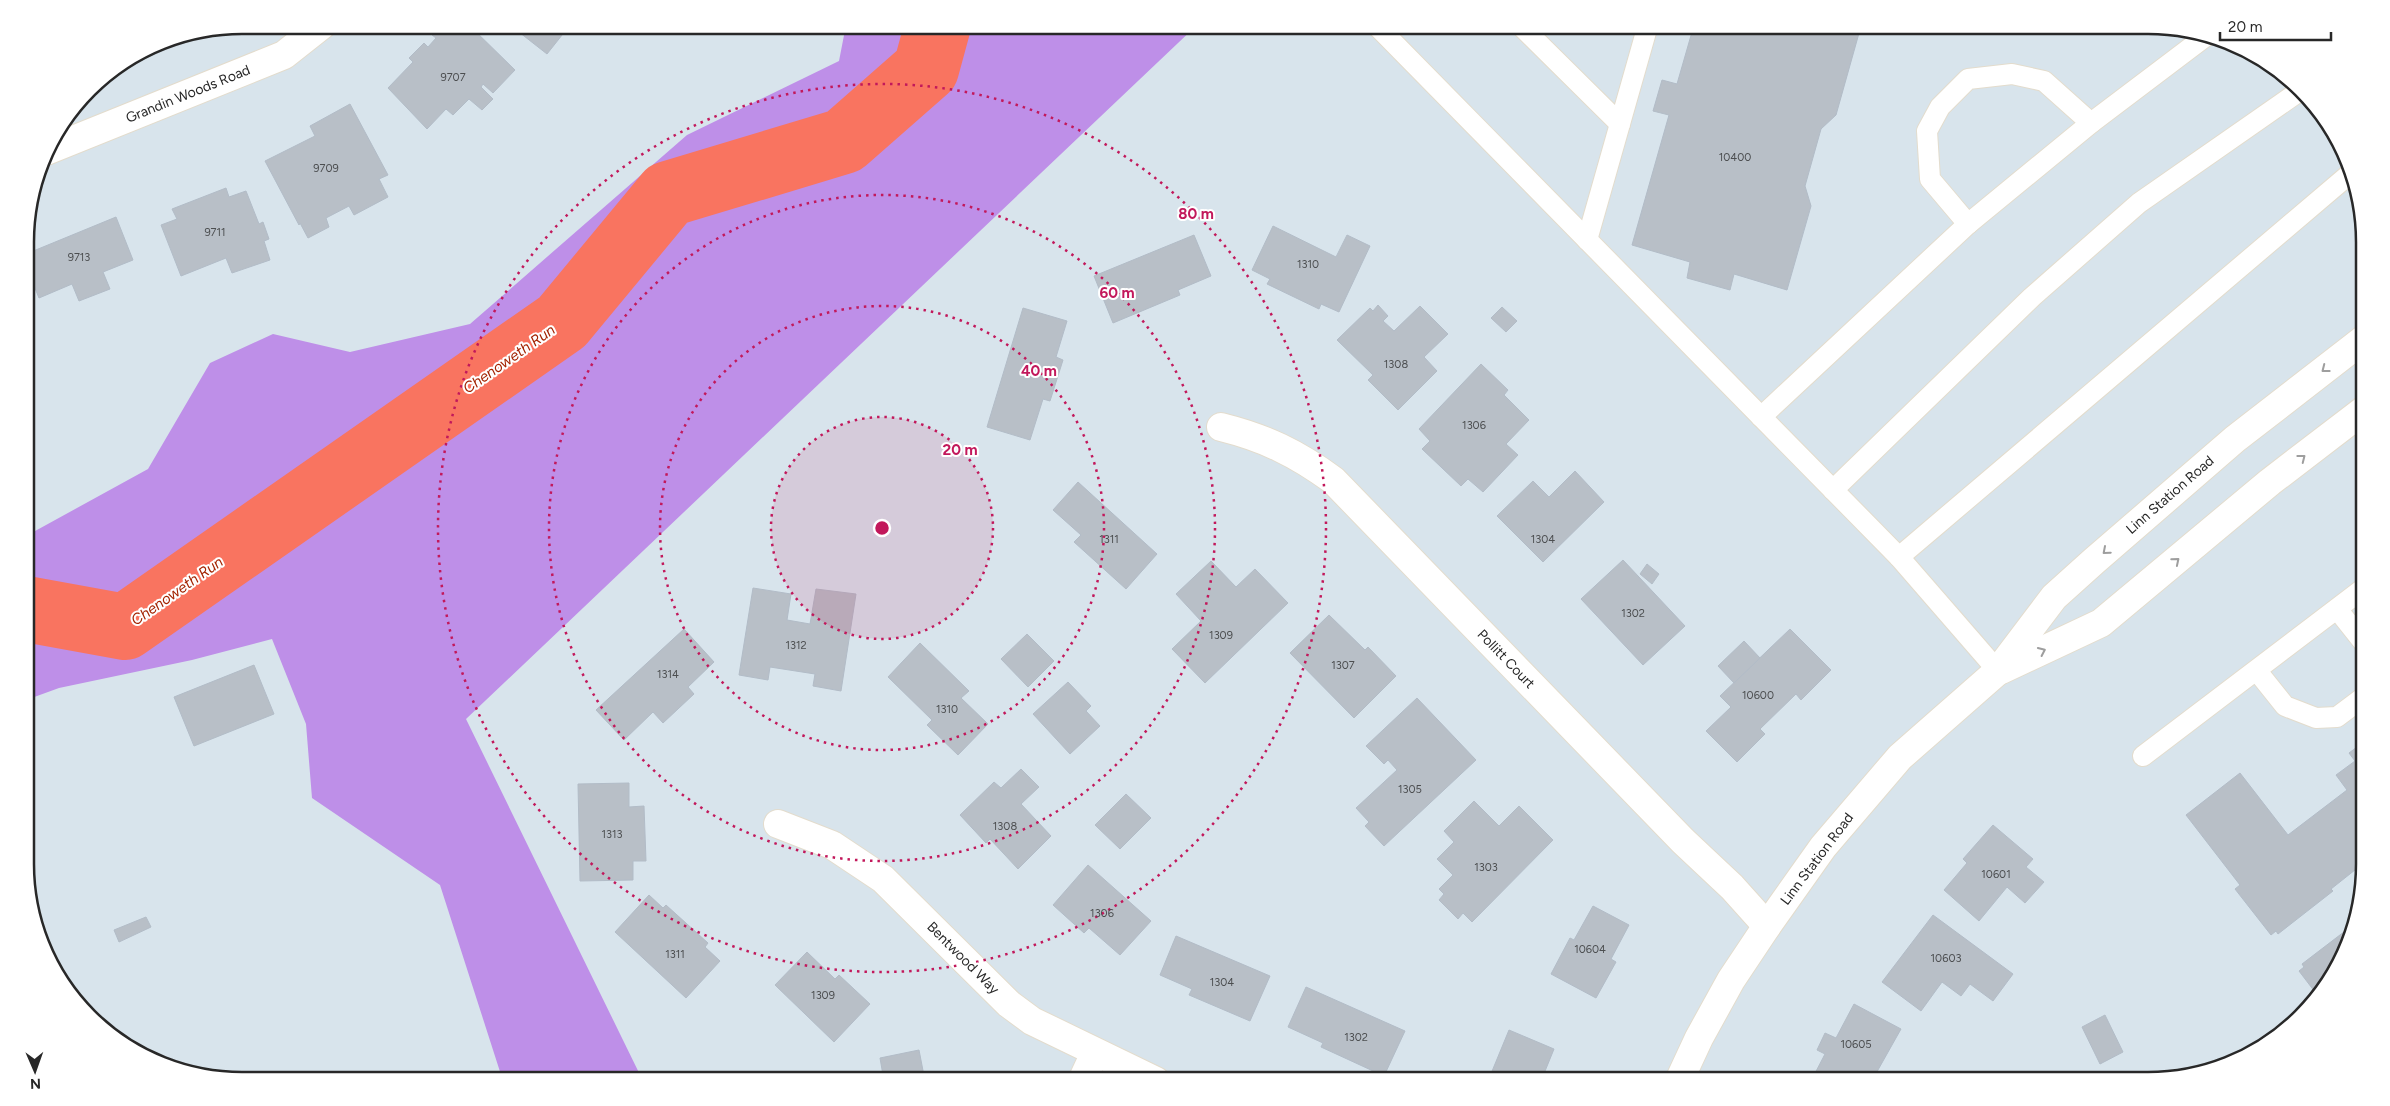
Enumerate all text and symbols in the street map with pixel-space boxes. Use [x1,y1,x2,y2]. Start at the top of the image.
scale bar [2220,10,2331,42]
text: 20 m [2228,18,2262,36]
street label: Grandin Woods Road [123,61,253,127]
house number: 9707 [440,71,466,84]
house number: 10400 [1719,151,1751,164]
house number: 9709 [313,162,339,175]
text: 80 m [1178,205,1214,223]
house number: 9711 [204,226,226,239]
house number: 9713 [68,251,90,264]
house number: 1310 [1297,258,1319,271]
text: 60 m [1099,284,1135,302]
water label: Chenoweth Run [460,321,558,397]
house number: 1308 [1384,358,1408,371]
text: 40 m [1021,362,1057,380]
one-way arrow [2322,364,2331,372]
house number: 1306 [1462,419,1486,432]
text: 20 m [942,441,978,459]
street label: Linn Station Road [2123,452,2217,538]
one-way arrow [2296,455,2306,464]
centre of rings [873,519,891,537]
house number: 1311 [1099,533,1119,546]
house number: 1304 [1531,533,1555,546]
one-way arrow [2102,545,2111,554]
water label: Chenoweth Run [128,553,226,629]
one-way arrow [2170,558,2179,566]
house number: 1302 [1621,607,1645,620]
street label: Pollitt Court [1474,626,1538,692]
house number: 1309 [1209,629,1233,642]
house number: 1312 [785,639,807,652]
one-way arrow [2037,646,2046,657]
house number: 1307 [1331,659,1355,672]
house number: 1314 [657,668,679,681]
house number: 10600 [1742,689,1774,702]
house number: 1310 [936,703,958,716]
house number: 1305 [1398,783,1422,796]
street label: Linn Station Road [1777,810,1857,908]
house number: 1308 [993,820,1017,833]
house number: 1313 [601,828,623,841]
house number: 1303 [1474,861,1498,874]
house number: 10601 [1981,868,2011,881]
house number: 1306 [1090,907,1114,920]
street label: Bentwood Way [923,918,1003,998]
house number: 10604 [1574,943,1606,956]
house number: 1311 [665,948,685,961]
house number: 10603 [1931,952,1961,965]
house number: 1304 [1210,976,1234,989]
house number: 1309 [811,989,835,1002]
house number: 1302 [1344,1031,1368,1044]
house number: 10605 [1840,1038,1872,1051]
north arrow [10,1046,60,1096]
text: N [30,1075,41,1092]

